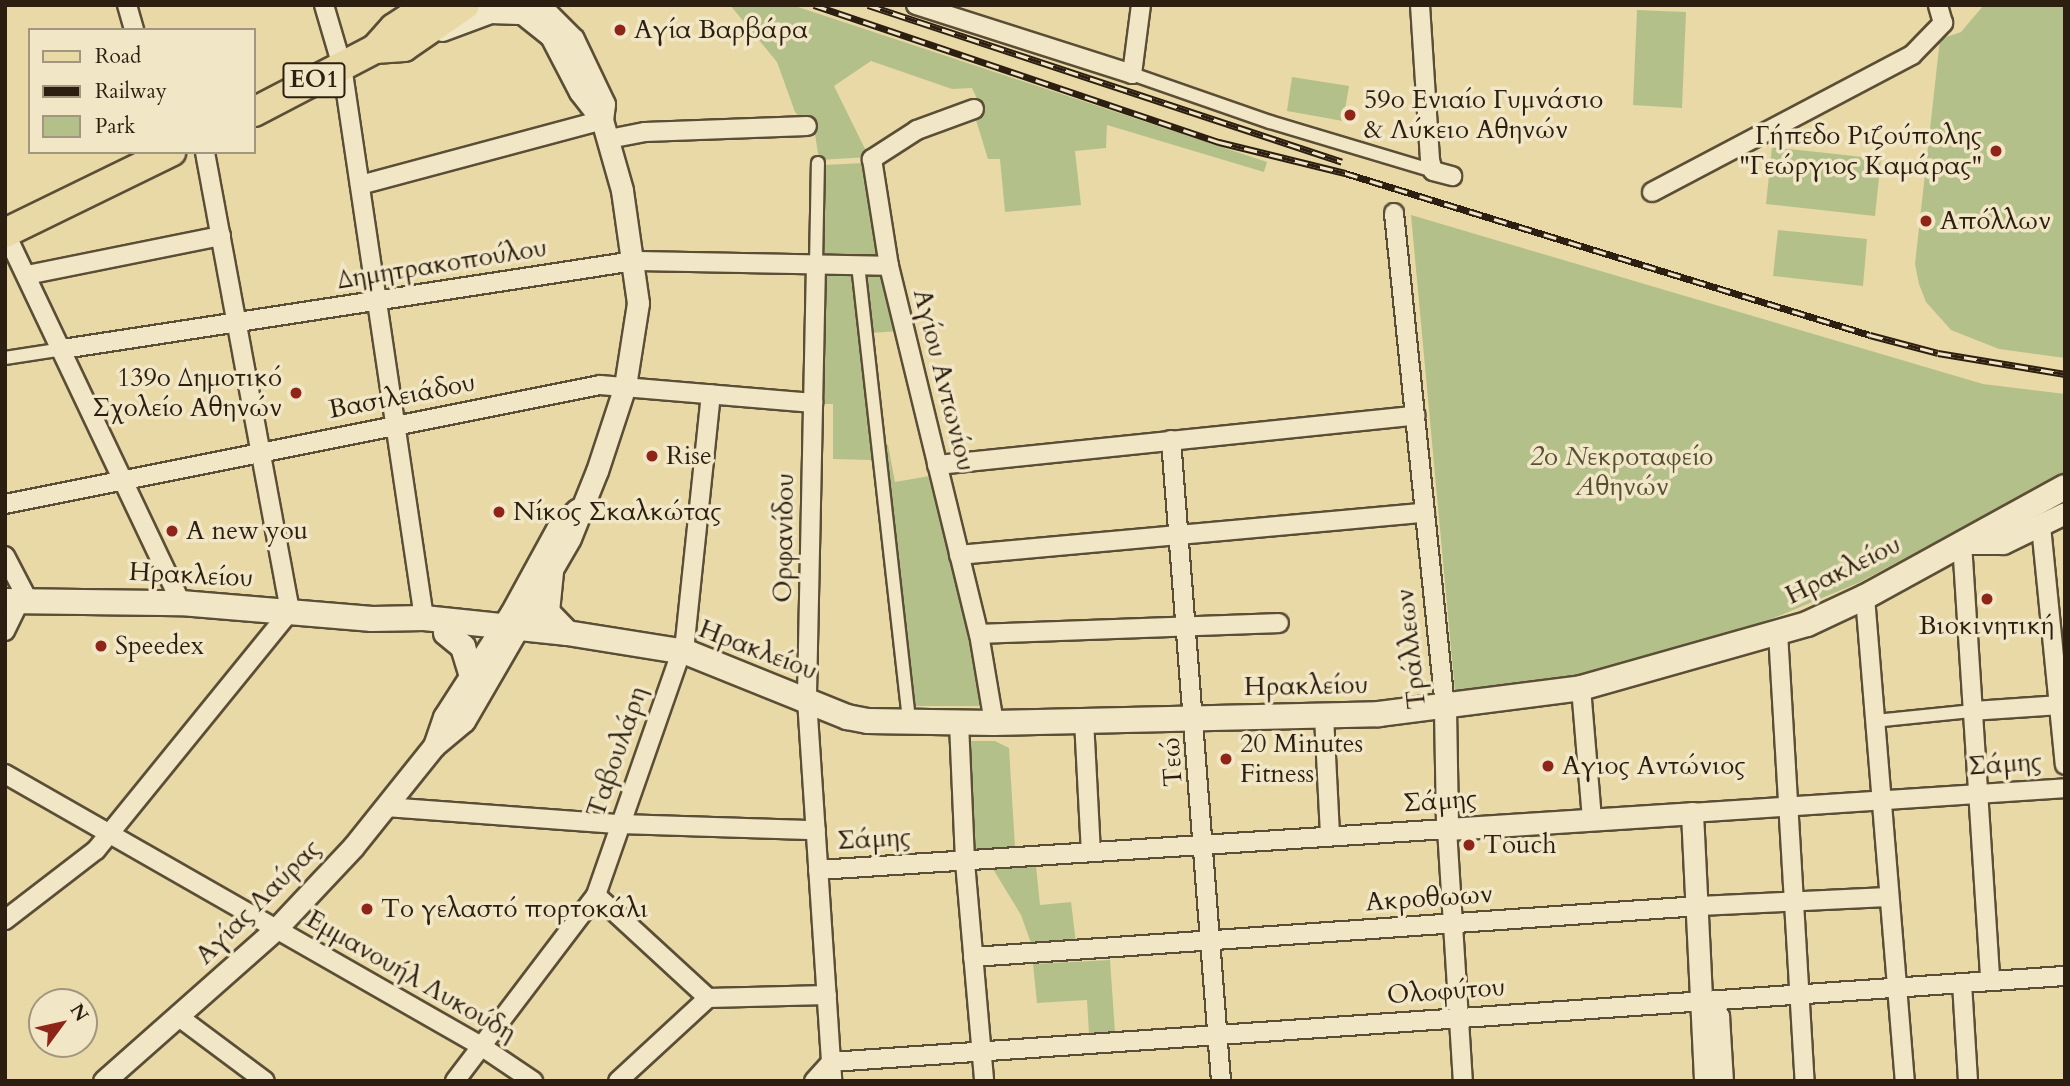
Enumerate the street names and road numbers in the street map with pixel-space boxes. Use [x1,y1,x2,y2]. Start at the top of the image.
road number: ΕΟ1 [281,60,347,100]
street label: Δημητρακοπούλου [335,232,549,296]
street label: Αγίου Αντωνίου [906,286,982,474]
street label: Βασιλειάδου [326,367,478,425]
street label: Ορφανίδου [767,473,801,603]
street label: Ηρακλείου [1780,529,1906,611]
street label: Ηρακλείου [128,556,254,594]
street label: Τράλλεων [1389,587,1433,711]
street label: Ηρακλείου [694,613,822,687]
street label: Ηρακλείου [1244,669,1368,703]
street label: Ταβουλάρη [580,682,654,822]
street label: Τεώ [1155,736,1189,788]
street label: Σάμης [1967,746,2043,782]
street label: Σάμης [1402,783,1478,819]
street label: Σάμης [836,821,912,857]
street label: Αγίας Λαύρας [189,833,327,971]
street label: Ακροθωων [1364,878,1494,918]
street label: Εμμανουήλ Λυκούδη [301,903,521,1049]
street label: Ολοφύτου [1386,971,1506,1011]

